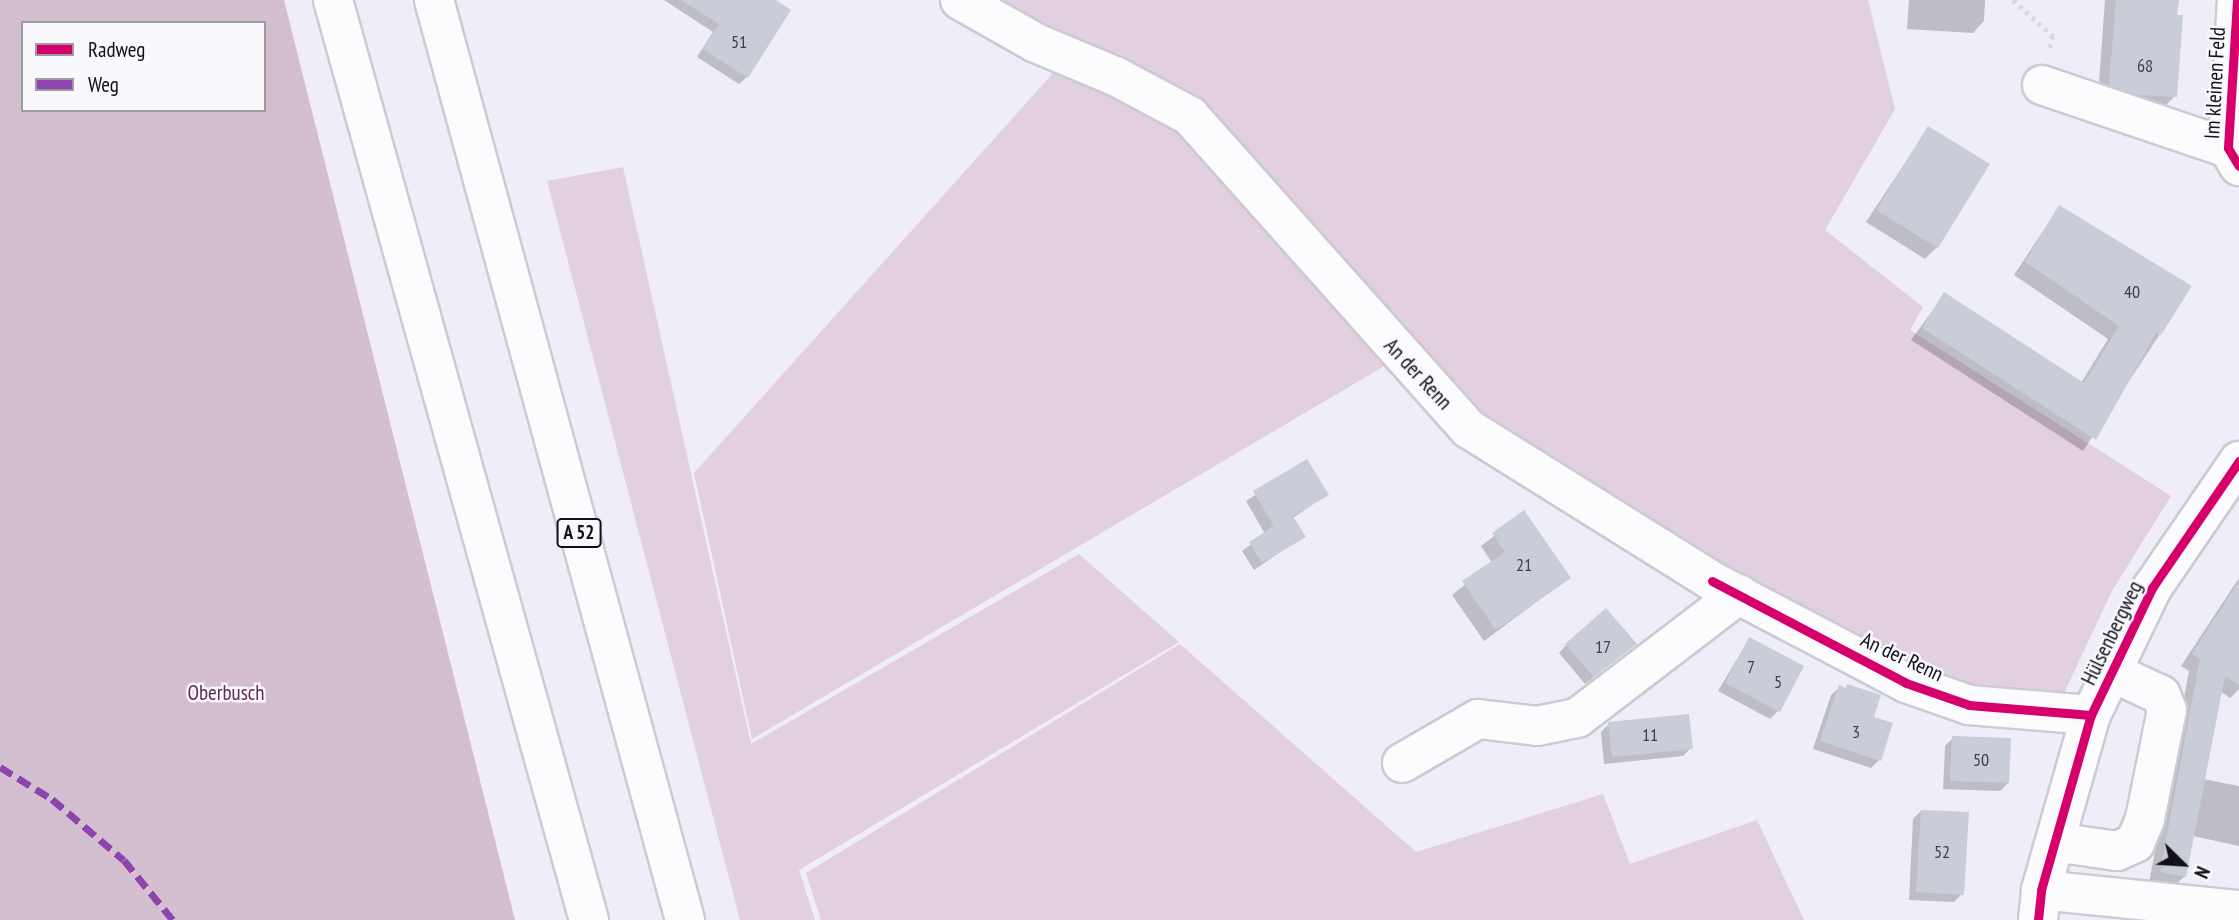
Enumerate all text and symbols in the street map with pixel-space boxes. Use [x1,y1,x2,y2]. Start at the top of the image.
legend [21,21,266,112]
street label: Im kleinen Feld [2199,26,2231,140]
house number: 51 [731,31,747,53]
text: Radweg [88,36,145,63]
house number: 68 [2137,55,2153,77]
text: Weg [88,71,119,98]
house number: 40 [2124,281,2140,303]
street label: An der Renn [1379,333,1457,415]
road number: A 52 [554,518,604,548]
house number: 21 [1516,554,1532,576]
street label: Hülsenbergweg [2076,577,2148,689]
street label: An der Renn [1857,627,1947,687]
house number: 17 [1595,636,1611,658]
house number: 7 [1747,656,1755,678]
house number: 5 [1774,671,1782,693]
park label: Oberbusch [187,680,265,706]
house number: 3 [1852,721,1860,743]
house number: 11 [1642,724,1658,746]
house number: 50 [1973,749,1989,771]
north arrow [2148,829,2218,899]
house number: 52 [1934,841,1950,863]
text: N [2189,863,2215,882]

